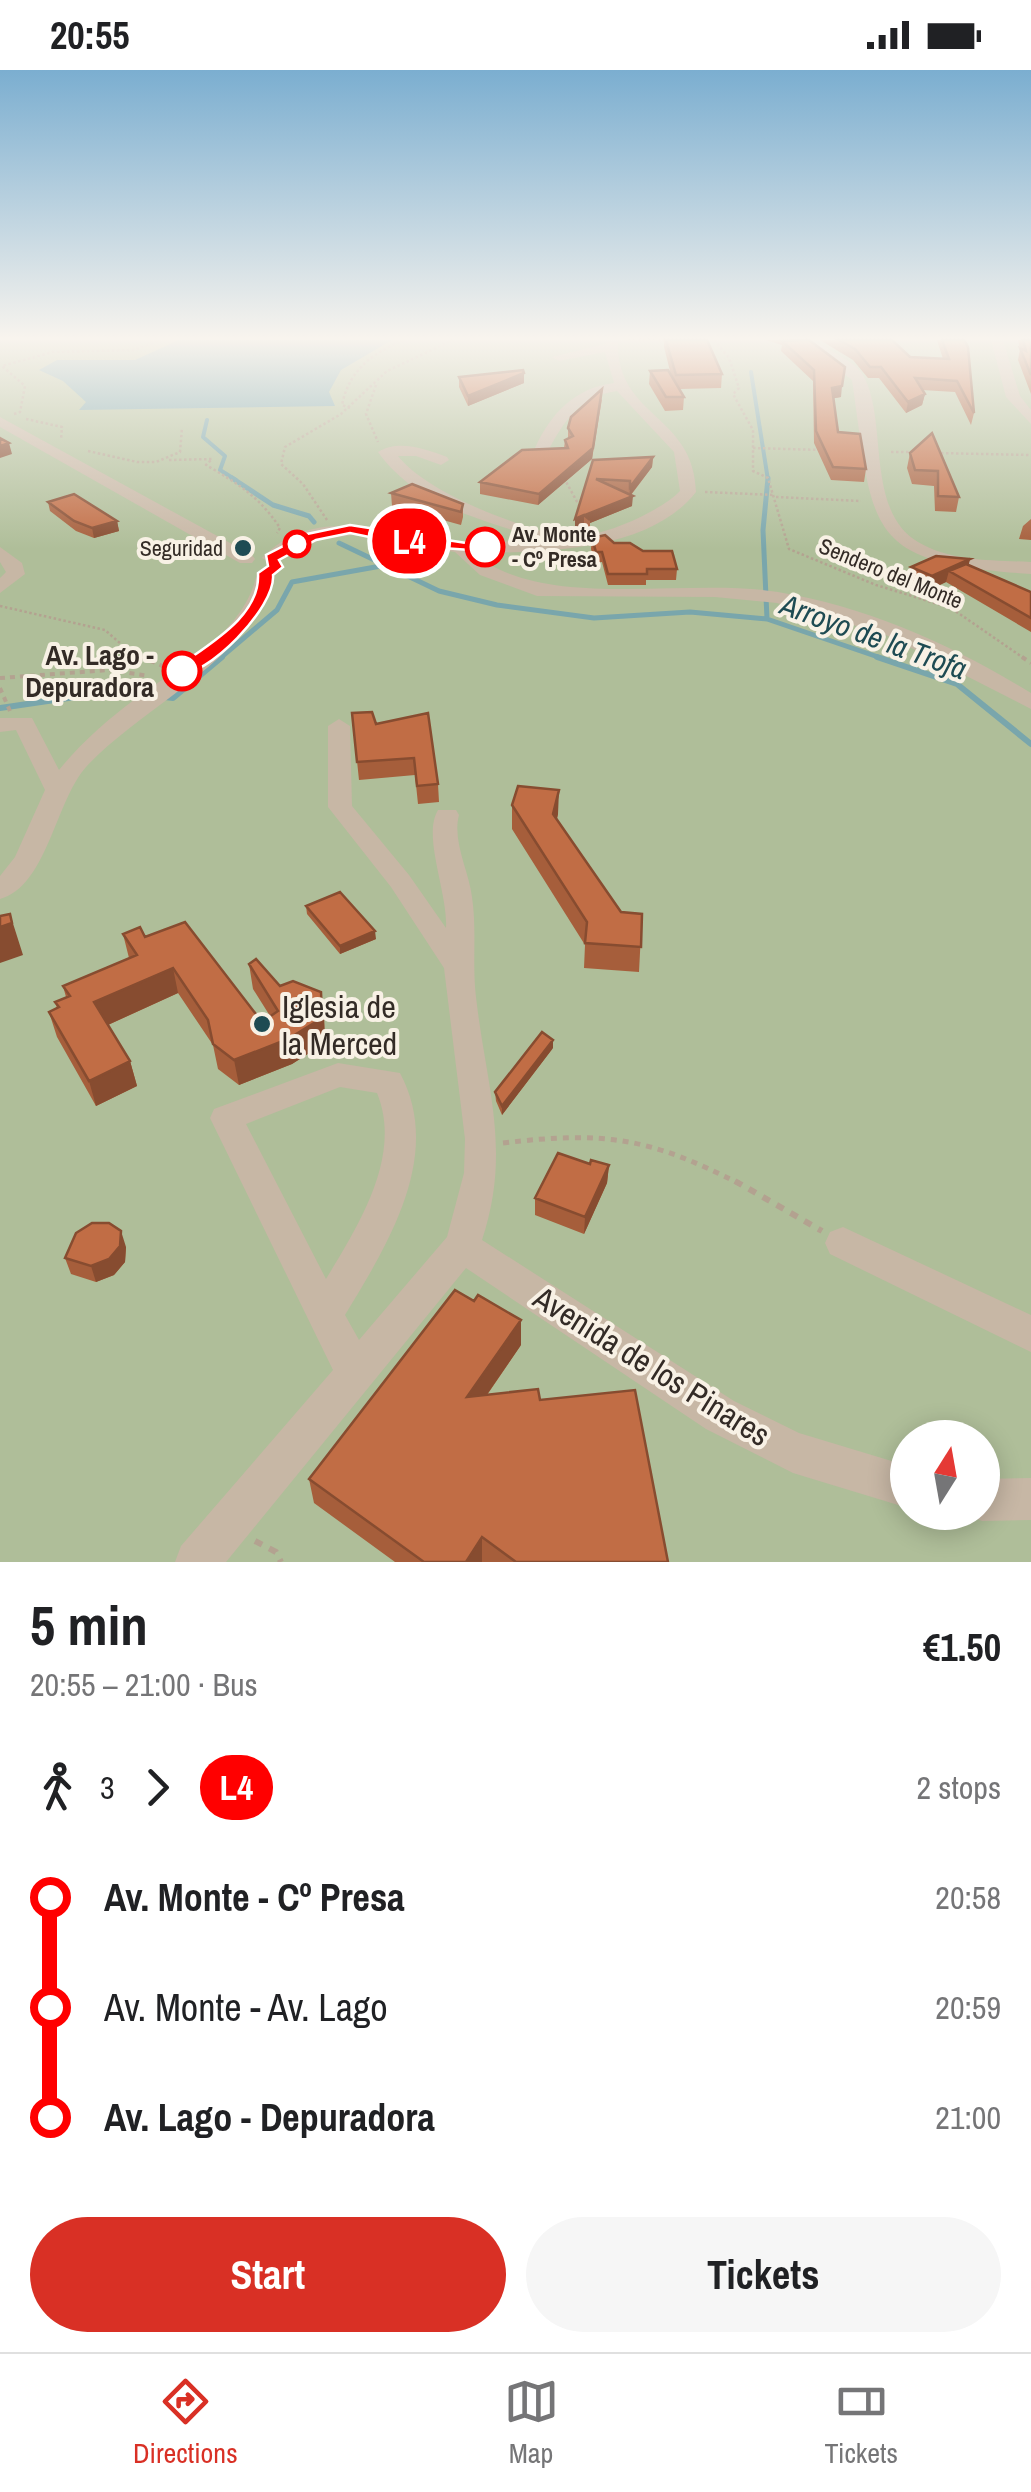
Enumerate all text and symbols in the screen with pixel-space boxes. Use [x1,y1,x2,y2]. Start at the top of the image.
text: 20:55 [50,10,130,61]
line badge: L4 [364,508,454,574]
text: L4 [392,518,426,565]
place label: Av. Monte - Cº Presa [512,519,597,574]
marker: Av. Monte - Cº Presa [466,528,504,566]
unlabelled marker [284,531,310,557]
street label: Sendero del Monte [815,531,967,615]
place label: Seguridad [140,533,223,563]
marker: Seguridad [232,537,254,559]
water label: Arroyo de la Trofa [774,583,973,688]
place label: Av. Lago - Depuradora [25,636,154,706]
marker: Av. Lago - Depuradora [163,652,201,690]
place label: Iglesia de la Merced [282,985,397,1065]
marker: Iglesia de la Merced [251,1013,273,1035]
street label: Avenida de los Pinares [525,1275,778,1456]
north arrow [890,1420,1000,1530]
map controls [890,1420,1000,1530]
text: 5 min [30,1588,148,1662]
text: €1.50 [923,1622,1001,1673]
text: 20:55 – 21:00 · Bus [30,1663,258,1706]
icon: walk [30,1760,85,1815]
icon: forward [130,1760,185,1815]
text: L4 [220,1764,253,1811]
text: 3 [100,1766,115,1809]
text: 2 stops [916,1766,1001,1809]
text: Av. Monte - Cº Presa [104,1872,405,1923]
text: 20:58 [935,1876,1001,1919]
text: Av. Monte - Av. Lago [104,1982,388,2033]
text: 20:59 [935,1986,1001,2029]
text: Av. Lago - Depuradora [104,2092,435,2143]
text: 21:00 [935,2096,1001,2139]
button: Start [30,2217,506,2332]
button: Tickets [526,2217,1001,2332]
tab: Directions [133,2374,238,2472]
tab: Map [504,2374,559,2472]
tab: Tickets [824,2374,898,2472]

